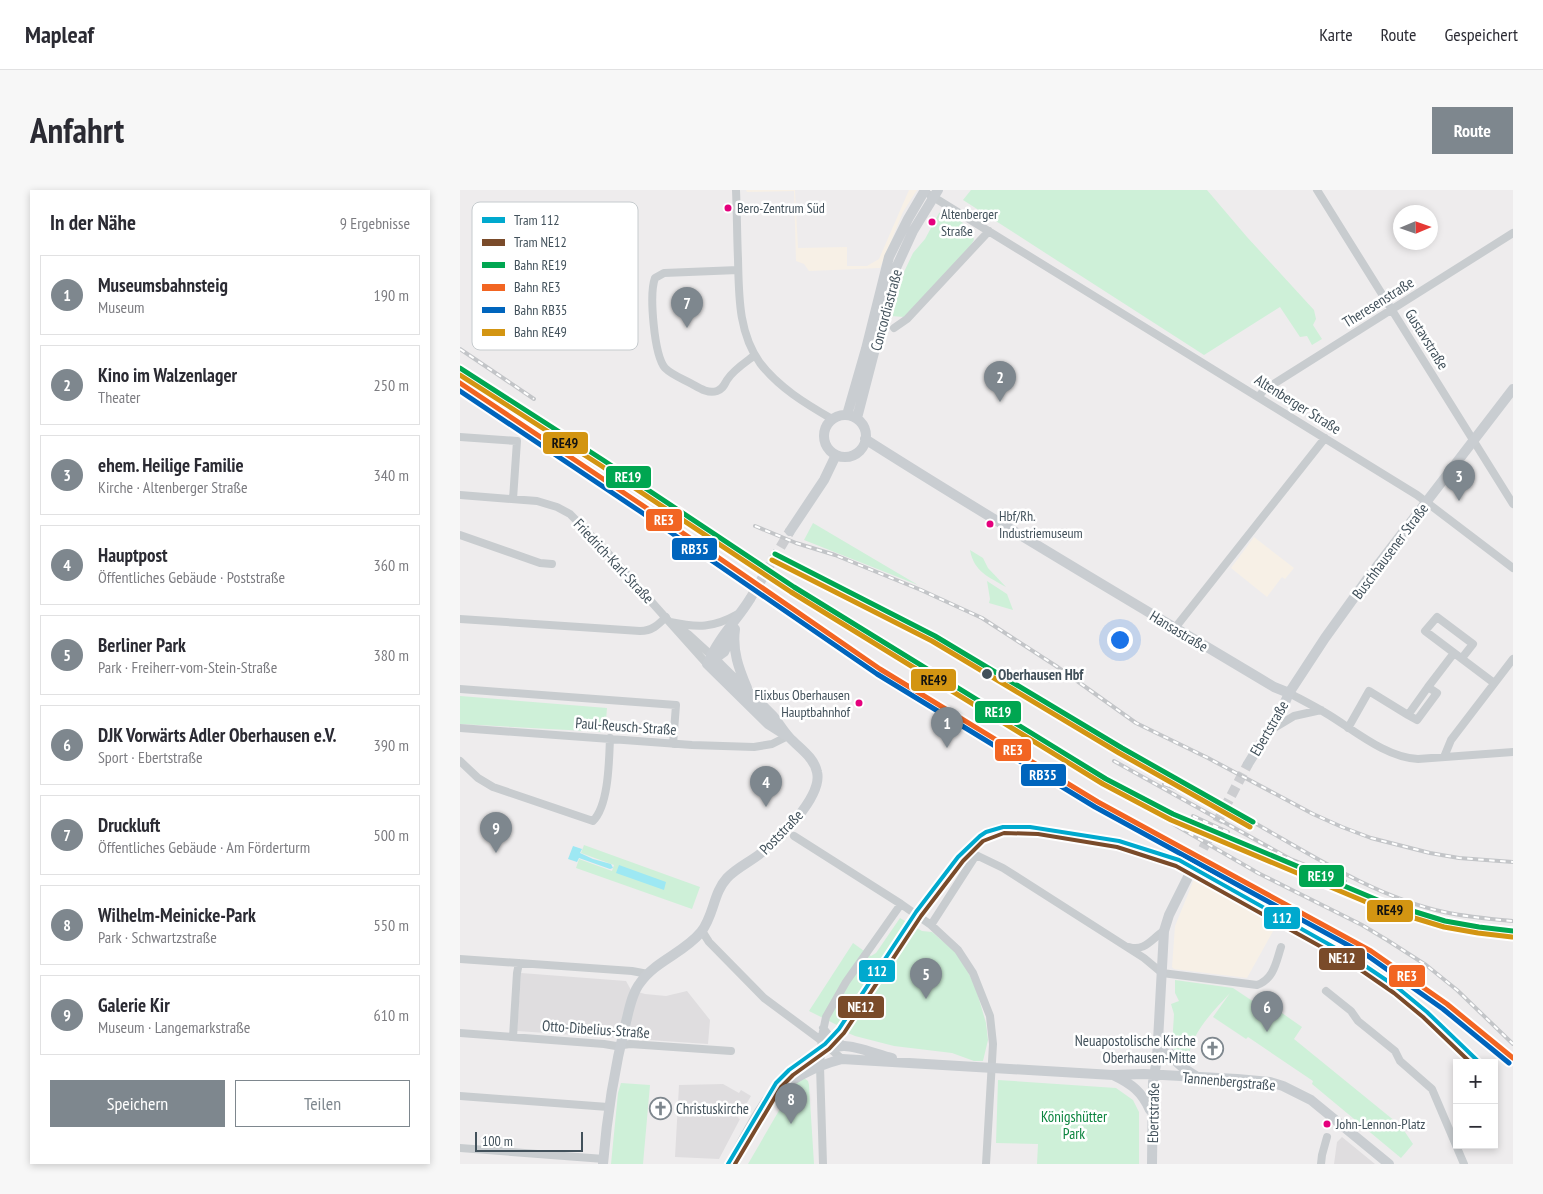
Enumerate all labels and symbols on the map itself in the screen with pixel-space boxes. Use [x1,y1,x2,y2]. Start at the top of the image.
place label: Bero-Zentrum Süd [737,199,825,217]
legend [472,202,638,350]
marker: Bero-Zentrum Süd [723,203,733,213]
place label: Altenberger Straße [941,205,998,240]
north arrow [1393,205,1438,250]
text: Tram 112 [514,211,560,229]
marker: Altenberger Straße [927,217,937,227]
text: Tram NE12 [514,233,567,251]
text: Bahn RE19 [514,256,567,274]
street label: Concordiastraße [866,267,906,353]
street label: Theresenstraße [1339,273,1417,331]
text: Bahn RE3 [514,278,561,296]
pin: 7 [671,287,703,328]
text: Bahn RB35 [514,301,567,319]
street label: Gustavstraße [1401,305,1453,373]
text: Bahn RE49 [514,323,567,341]
pin: 2 [984,361,1016,402]
street label: Altenberger Straße [1251,370,1345,438]
line badge: RE49 [542,431,589,455]
text: RE49 [552,434,579,452]
pin: 3 [1443,460,1475,501]
line badge: RE19 [605,465,652,489]
text: RE19 [615,468,642,486]
street label: Buschhausener Straße [1348,499,1432,603]
place label: Hbf/Rh. Industriemuseum [999,507,1083,542]
line badge: RE3 [645,508,683,532]
text: RE3 [654,511,674,529]
street label: Friedrich-Karl-Straße [570,515,658,607]
marker: Hbf/Rh. Industriemuseum [985,519,995,529]
line badge: RB35 [671,537,718,561]
text: RB35 [681,540,709,558]
street label: Hansastraße [1146,606,1212,656]
your location [1107,627,1133,653]
place label: Oberhausen Hbf [998,665,1084,684]
marker: Oberhausen Hbf [980,667,994,681]
line badge: RE49 [910,668,957,692]
text: RE49 [921,671,948,689]
place label: Flixbus Oberhausen Hauptbahnhof [754,686,850,721]
street label: Ebertstraße [1246,697,1292,759]
marker: Flixbus Oberhausen Hauptbahnhof [854,698,864,708]
line badge: RE19 [974,700,1022,724]
text: RE19 [985,703,1012,721]
pin: 1 [931,707,963,748]
street label: Paul-Reusch-Straße [575,713,677,739]
line badge: RE3 [994,738,1032,762]
text: RE3 [1003,741,1023,759]
line badge: RB35 [1020,763,1067,787]
pin: 4 [750,766,782,807]
text: RB35 [1029,766,1057,784]
street label: Poststraße [755,806,807,858]
pin: 9 [480,812,512,853]
line badge: RE19 [1298,864,1345,888]
text: RE19 [1308,867,1335,885]
line badge: RE49 [1366,899,1414,923]
text: RE49 [1377,901,1404,919]
line badge: 112 [1263,906,1301,930]
text: 112 [1272,909,1292,927]
line badge: NE12 [1318,947,1366,971]
text: NE12 [1329,949,1355,967]
pin: 5 [910,958,942,999]
line badge: 112 [858,959,896,983]
text: 112 [867,962,887,980]
line badge: RE3 [1388,964,1426,988]
text: RE3 [1397,967,1417,985]
pin: 6 [1251,991,1283,1032]
line badge: NE12 [837,995,885,1019]
text: NE12 [848,998,874,1016]
street label: Otto-Dibelius-Straße [542,1016,650,1042]
place label: Neuapostolische Kirche Oberhausen-Mitte [1075,1031,1196,1067]
church icon: Neuapostolische Kirche Oberhausen-Mitte [1200,1037,1224,1061]
street label: Tannenbergstraße [1182,1067,1276,1095]
pin: 8 [775,1083,807,1124]
street label: Ebertstraße [1143,1083,1163,1143]
church icon: Christuskirche [648,1096,672,1120]
place label: Christuskirche [676,1099,749,1118]
park label: Königshütter Park [1041,1107,1108,1143]
place label: John-Lennon-Platz [1335,1115,1425,1133]
marker: John-Lennon-Platz [1322,1119,1332,1129]
scale bar [475,1129,582,1152]

